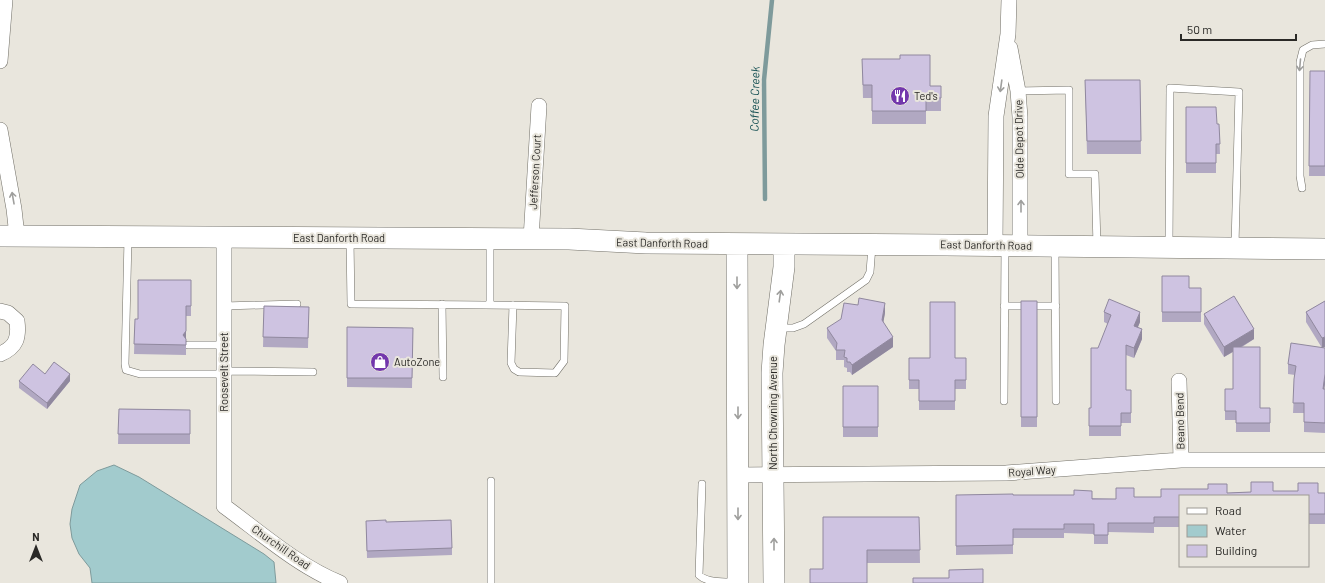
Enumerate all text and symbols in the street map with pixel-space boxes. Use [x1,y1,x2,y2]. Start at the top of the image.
scale bar [1181,16,1296,42]
text: 50 m [1187,22,1212,36]
one-way arrow [1297,59,1304,72]
water label: Coffee Creek [746,66,762,132]
one-way arrow [997,79,1005,92]
restaurant icon: Ted's [889,85,911,107]
place label: Ted's [914,89,938,102]
street label: Olde Depot Drive [1011,99,1026,178]
street label: Jefferson Court [526,134,543,210]
one-way arrow [8,192,16,205]
one-way arrow [1017,200,1025,213]
street label: East Danforth Road [293,231,385,244]
street label: East Danforth Road [616,235,708,250]
street label: East Danforth Road [940,237,1032,252]
one-way arrow [733,276,741,289]
one-way arrow [776,290,784,303]
street label: Roosevelt Street [217,332,230,412]
shop icon: AutoZone [369,351,391,373]
place label: AutoZone [394,355,440,368]
street label: North Chowning Avenue [766,356,779,470]
street label: Beano Bend [1173,392,1186,450]
one-way arrow [734,406,742,419]
street label: Royal Way [1008,462,1056,479]
legend [1179,495,1309,567]
text: Road [1215,503,1242,517]
one-way arrow [734,507,742,520]
street label: Churchill Road [250,522,313,572]
text: Water [1215,523,1247,537]
north arrow [16,527,56,567]
text: N [32,530,40,543]
one-way arrow [770,538,778,551]
text: Building [1215,543,1257,557]

